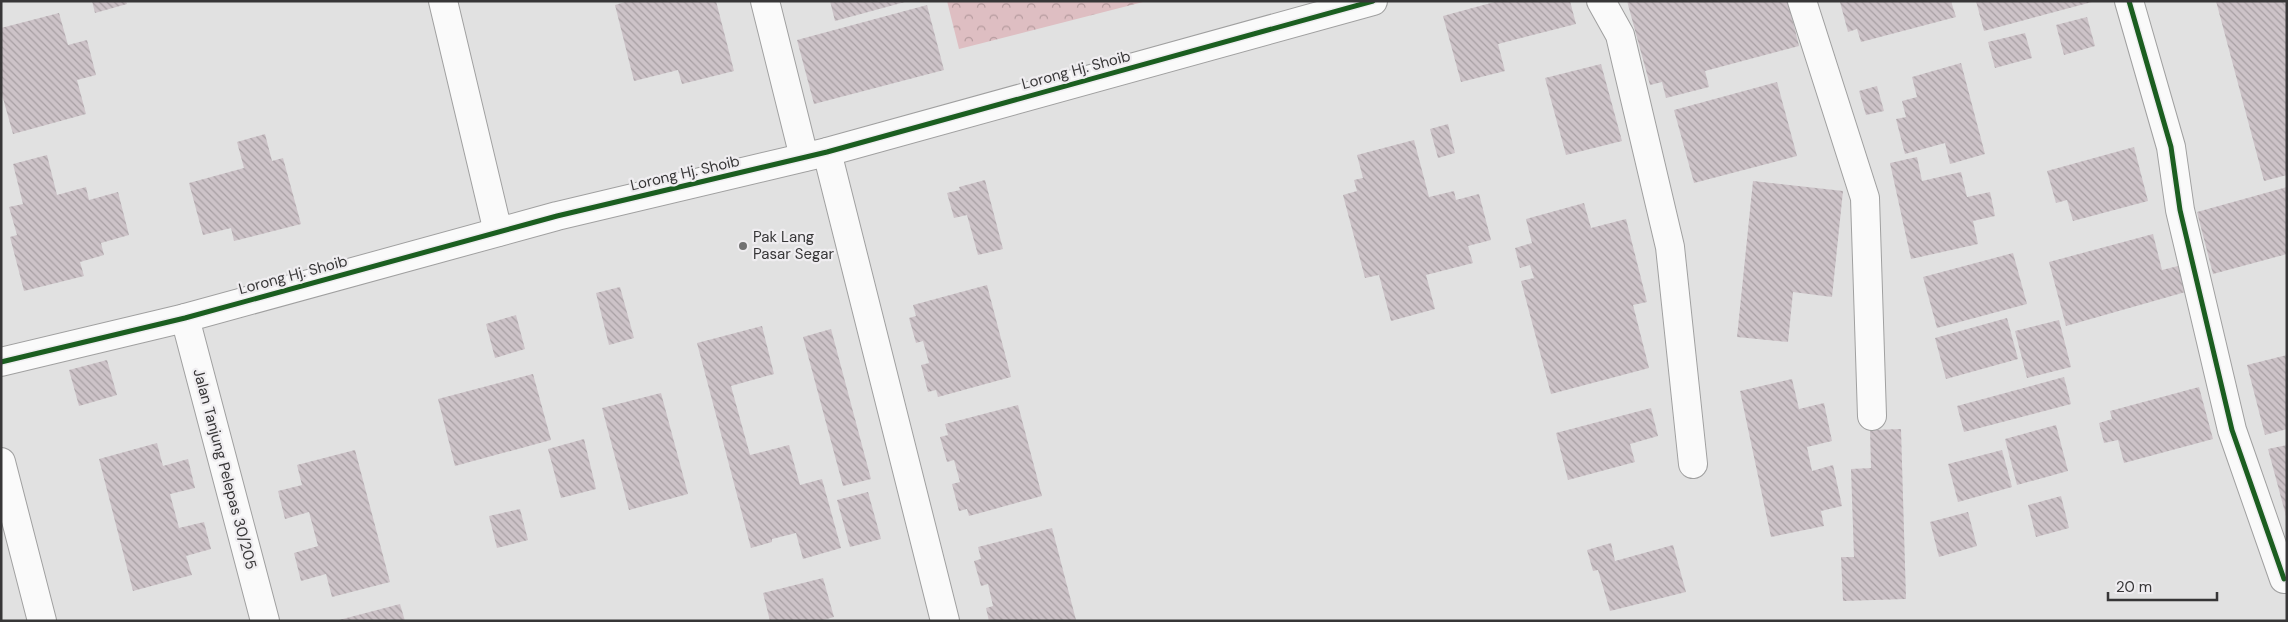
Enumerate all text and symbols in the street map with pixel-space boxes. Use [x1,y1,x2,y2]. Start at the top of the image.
street label: Lorong Hj. Shoib [1019,46,1133,94]
street label: Lorong Hj. Shoib [628,151,742,195]
place label: Pak Lang Pasar Segar [753,227,834,264]
marker: Pak Lang Pasar Segar [737,240,749,252]
street label: Lorong Hj. Shoib [236,251,350,299]
street label: Jalan Tanjung Pelepas 30/205 [189,366,261,572]
scale bar [2108,570,2217,602]
text: 20 m [2116,577,2152,597]

